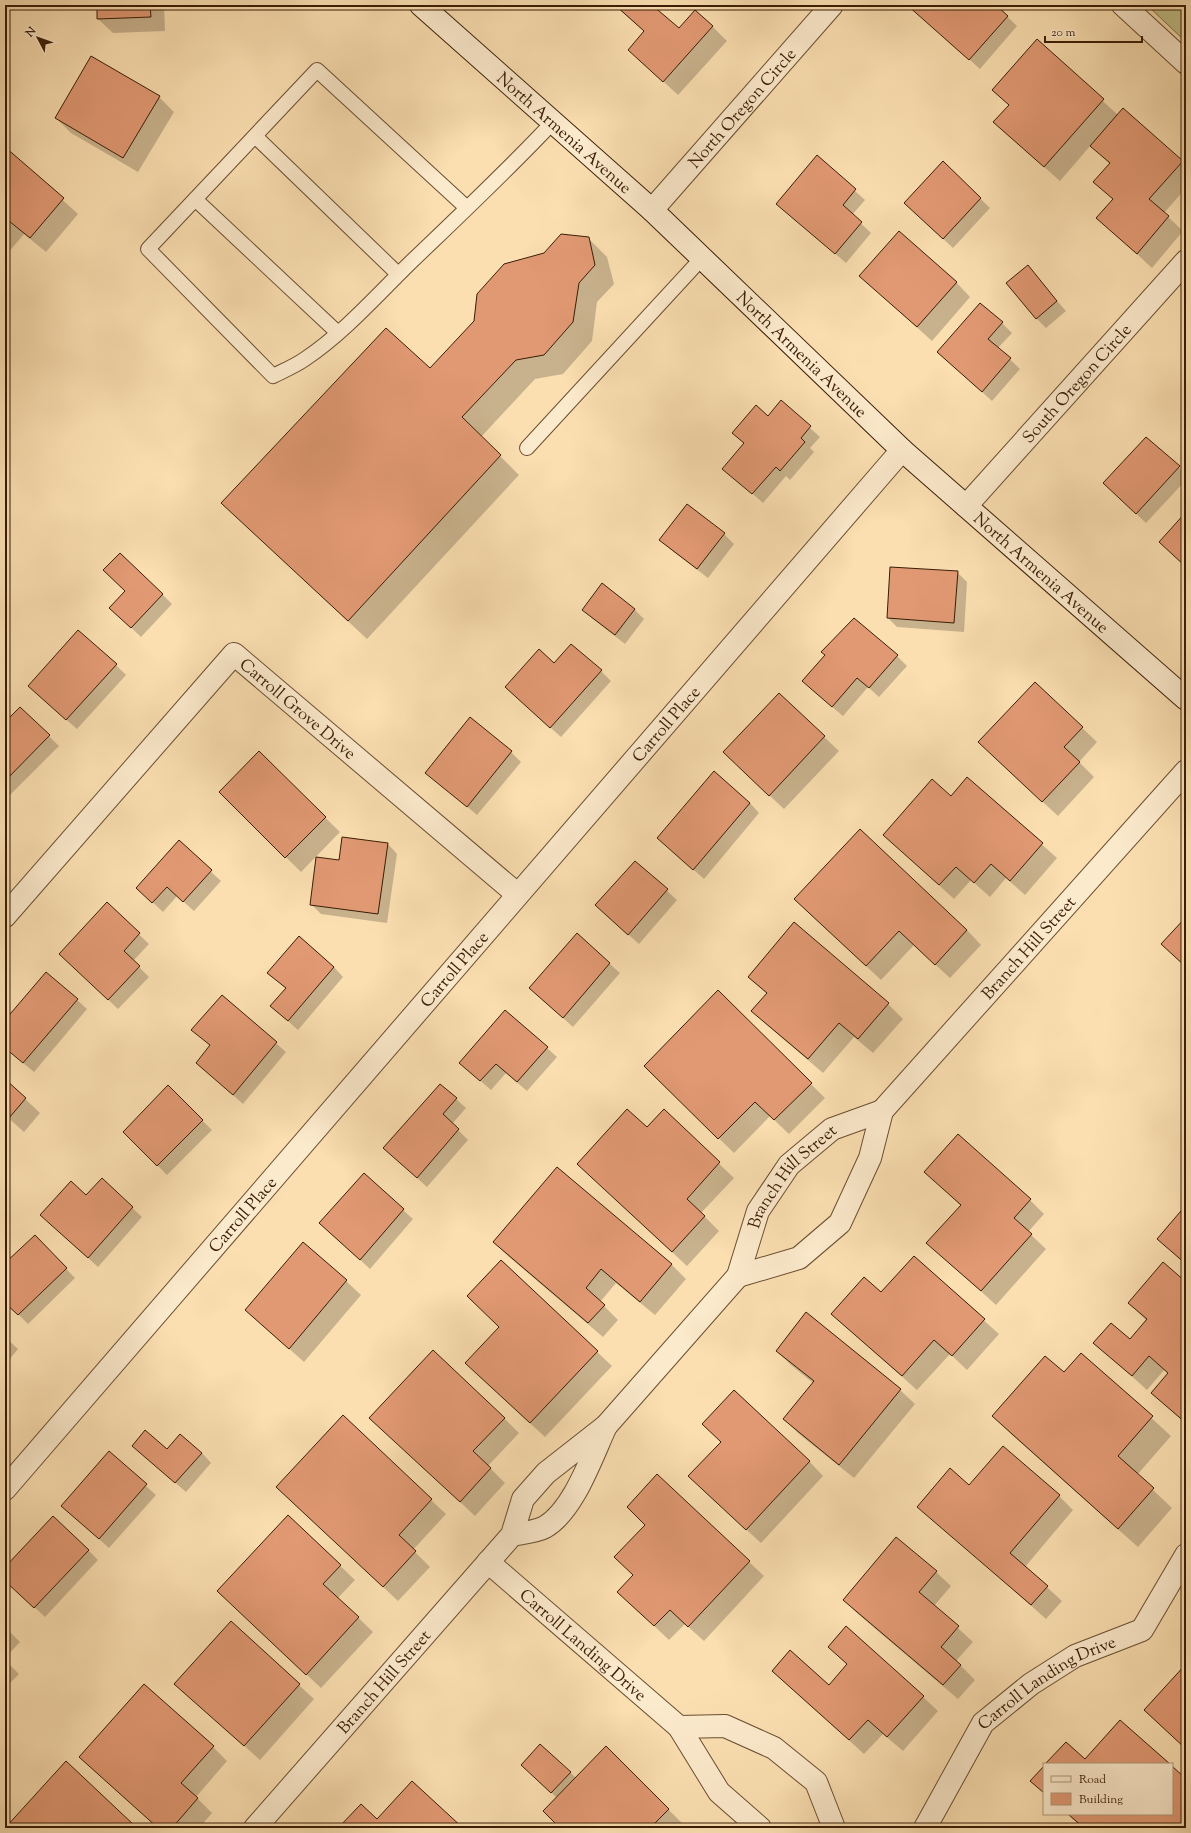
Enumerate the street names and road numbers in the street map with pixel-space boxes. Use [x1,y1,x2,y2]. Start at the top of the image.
street label: North Oregon Circle [684,44,803,175]
street label: North Armenia Avenue [490,67,636,200]
street label: North Armenia Avenue [730,287,872,424]
street label: South Oregon Circle [1018,319,1138,450]
street label: North Armenia Avenue [967,508,1113,640]
street label: Carroll Grove Drive [233,653,360,766]
street label: Carroll Place [627,682,707,768]
street label: Branch Hill Street [977,892,1083,1006]
street label: Carroll Place [416,927,495,1014]
street label: Branch Hill Street [743,1120,843,1232]
street label: Carroll Place [204,1172,283,1259]
street label: Carroll Landing Drive [513,1584,651,1708]
street label: Branch Hill Street [333,1625,438,1740]
street label: Carroll Landing Drive [973,1631,1120,1737]

